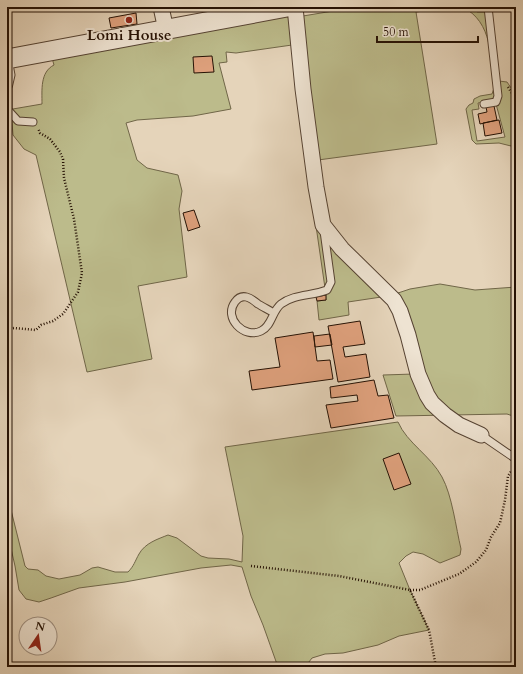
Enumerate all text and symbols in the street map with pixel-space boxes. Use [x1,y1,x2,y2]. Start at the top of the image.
marker: Lomi House [124,15,134,25]
scale bar [377,18,478,44]
text: 50 m [383,24,410,40]
place label: Lomi House [87,25,171,45]
north arrow [18,616,58,656]
text: N [34,618,47,635]

